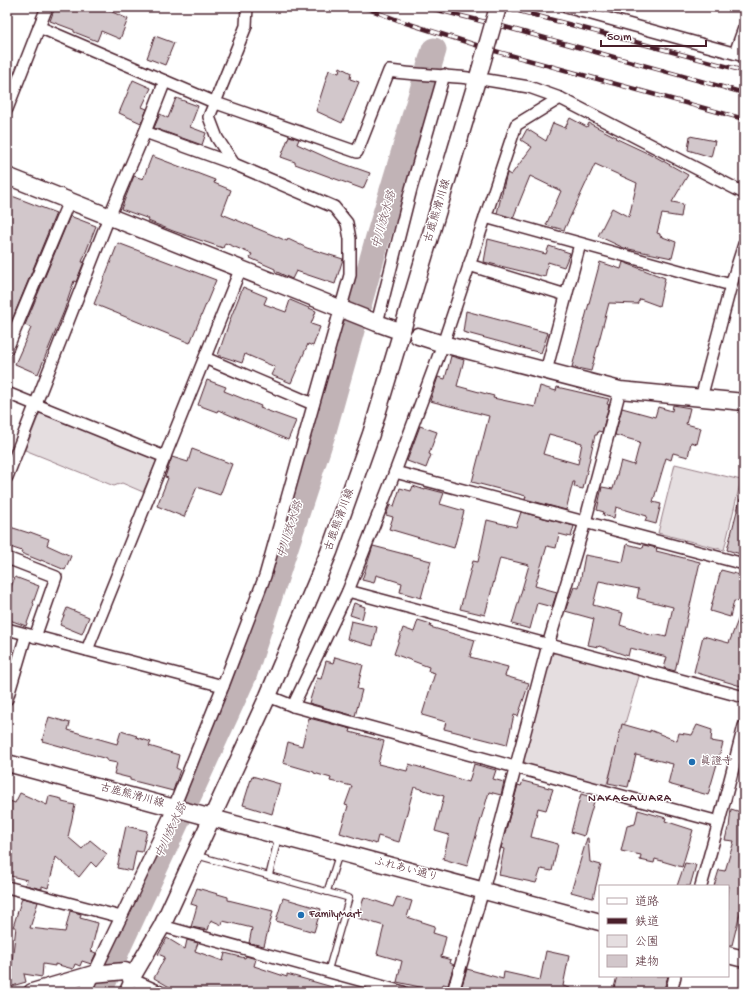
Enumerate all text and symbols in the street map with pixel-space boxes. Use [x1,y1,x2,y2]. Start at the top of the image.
scale bar [601,22,706,48]
text: 50 m [607,31,632,45]
street label: 古鹿熊滑川線 [422,177,453,244]
water label: 中川放水路 [369,188,400,251]
street label: 古鹿熊滑川線 [322,487,357,553]
water label: 中川放水路 [274,498,307,561]
place label: 眞證寺 [700,755,733,768]
marker: 眞證寺 [687,757,697,767]
street label: 古鹿熊滑川線 [99,781,166,810]
district label: NAKAGAWARA [588,792,672,806]
water label: 中川放水路 [152,800,191,861]
street label: ふれあい通り [373,855,440,884]
legend [599,885,729,977]
text: 道路 [635,895,659,910]
place label: FamilyMart [308,909,362,921]
marker: FamilyMart [296,910,306,920]
text: 鉄道 [635,915,659,930]
text: 公園 [635,935,659,950]
text: 建物 [635,955,659,970]

